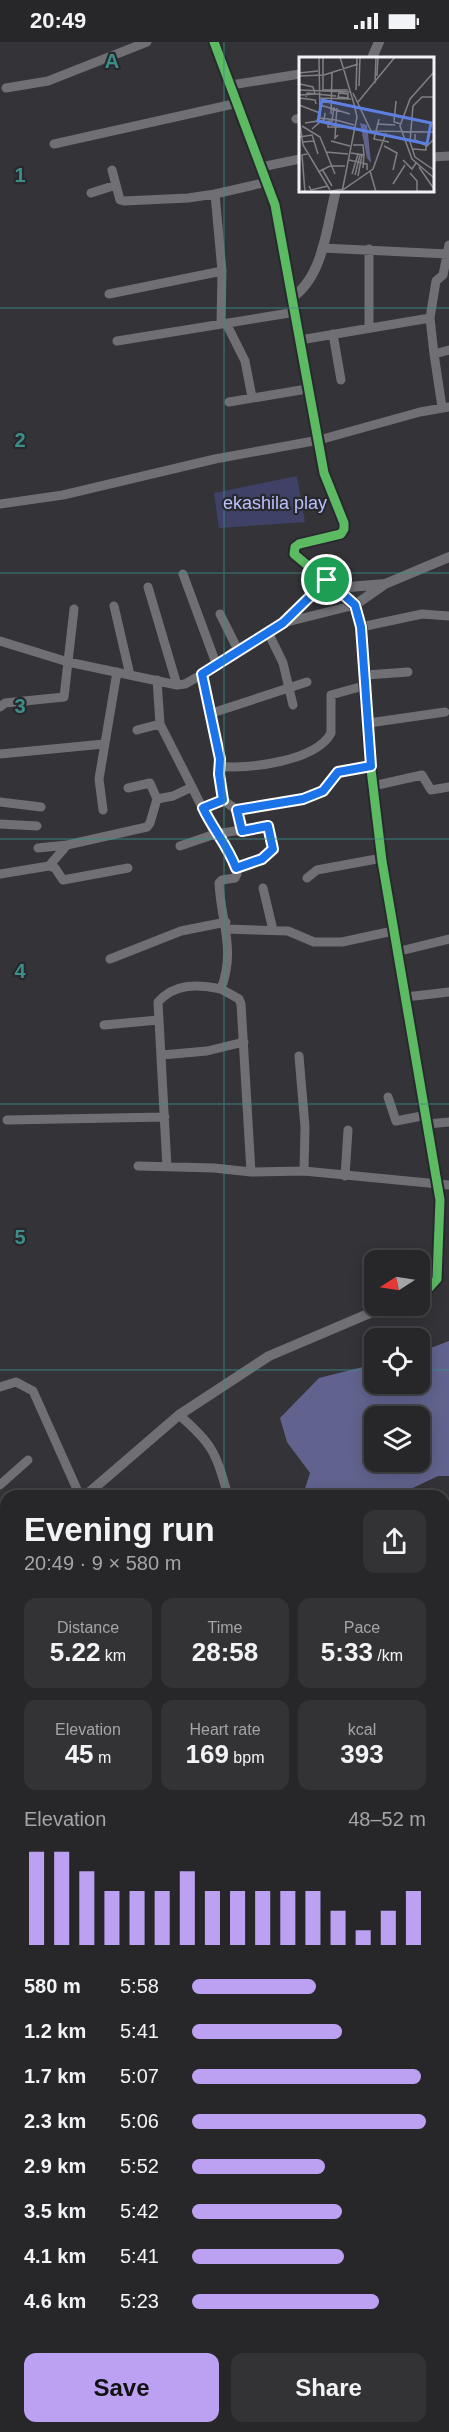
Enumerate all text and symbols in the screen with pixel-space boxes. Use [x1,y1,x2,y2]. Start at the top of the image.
text: 20:49 [30,8,86,33]
text: A [105,50,119,72]
inset map [299,57,434,192]
text: 1 [14,164,26,186]
text: 2 [14,429,26,451]
park label: ekashila play [223,493,327,513]
pin [301,554,352,605]
icon: arrive [310,563,343,596]
text: 3 [14,695,26,717]
text: 4 [14,960,26,982]
text: 5 [14,1226,26,1248]
north arrow [364,1250,430,1316]
map controls [364,1250,430,1472]
button: locate [364,1328,430,1394]
button: layers [364,1406,430,1472]
button: share [363,1510,426,1573]
text: Evening run [24,1511,215,1548]
text: 20:49 · 9 × 580 m [24,1552,181,1574]
text: Distance [57,1619,119,1636]
text: Time [208,1619,242,1636]
text: Pace [344,1619,380,1636]
text: 5.22 [50,1637,100,1667]
text: 28:58 [192,1637,258,1667]
text: 5:33 [321,1637,373,1667]
text: km [100,1647,126,1664]
text: /km [373,1647,403,1664]
text: Elevation [55,1721,121,1738]
text: Heart rate [189,1721,261,1738]
text: kcal [348,1721,376,1738]
text: 45 [65,1739,94,1769]
text: 169 [186,1739,229,1769]
text: 393 [340,1739,384,1769]
text: m [94,1749,111,1766]
text: bpm [229,1749,264,1766]
text: Elevation [24,1808,106,1830]
text: 48–52 m [348,1808,426,1830]
text: 580 m [24,1975,81,1997]
text: 5:58 [120,1975,159,1997]
text: 1.2 km [24,2020,86,2042]
text: 5:41 [120,2020,159,2042]
text: 1.7 km [24,2065,86,2087]
text: 5:07 [120,2065,159,2087]
text: 2.3 km [24,2110,86,2132]
text: 5:06 [120,2110,159,2132]
text: 2.9 km [24,2155,86,2177]
text: 5:52 [120,2155,159,2177]
text: 3.5 km [24,2200,86,2222]
text: 5:42 [120,2200,159,2222]
text: 4.1 km [24,2245,86,2267]
text: 5:41 [120,2245,159,2267]
text: 4.6 km [24,2290,86,2312]
text: 5:23 [120,2290,159,2312]
button: Save [24,2353,219,2422]
button: Share [231,2353,426,2422]

